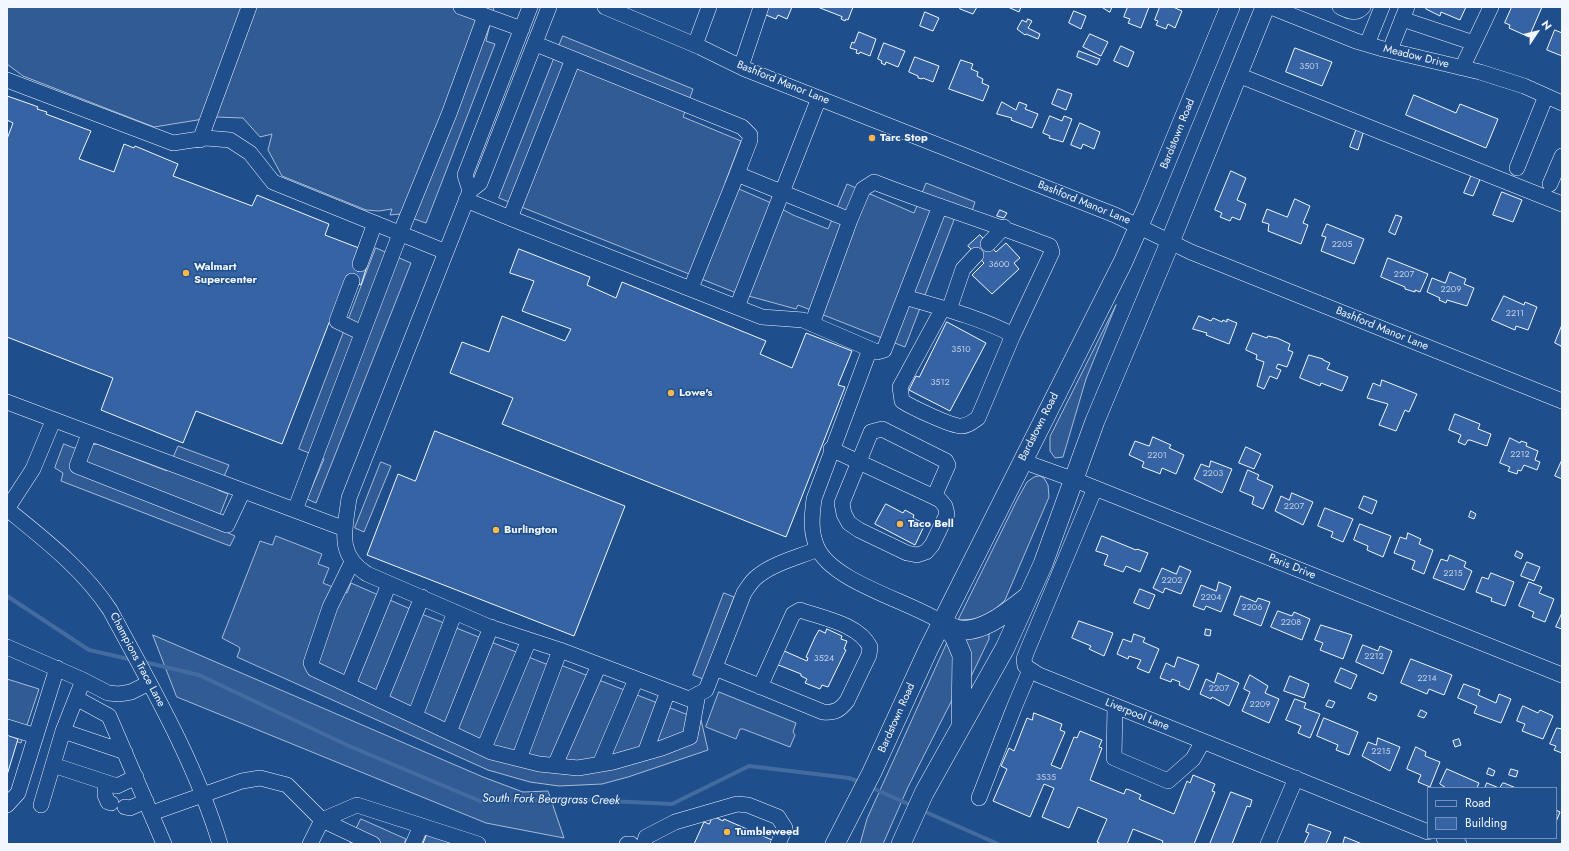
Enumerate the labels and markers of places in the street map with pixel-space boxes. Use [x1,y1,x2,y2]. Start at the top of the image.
place label: Tarc Stop [880,131,928,145]
marker: Tarc Stop [867,133,877,143]
place label: Walmart Supercenter [194,260,257,286]
marker: Walmart Supercenter [181,268,191,278]
place label: Lowe's [679,386,713,400]
marker: Lowe's [666,388,676,398]
place label: Taco Bell [908,517,954,531]
marker: Taco Bell [895,519,905,529]
place label: Burlington [504,523,558,537]
marker: Burlington [491,525,501,535]
place label: Tumbleweed [735,825,799,839]
marker: Tumbleweed [722,827,732,837]

